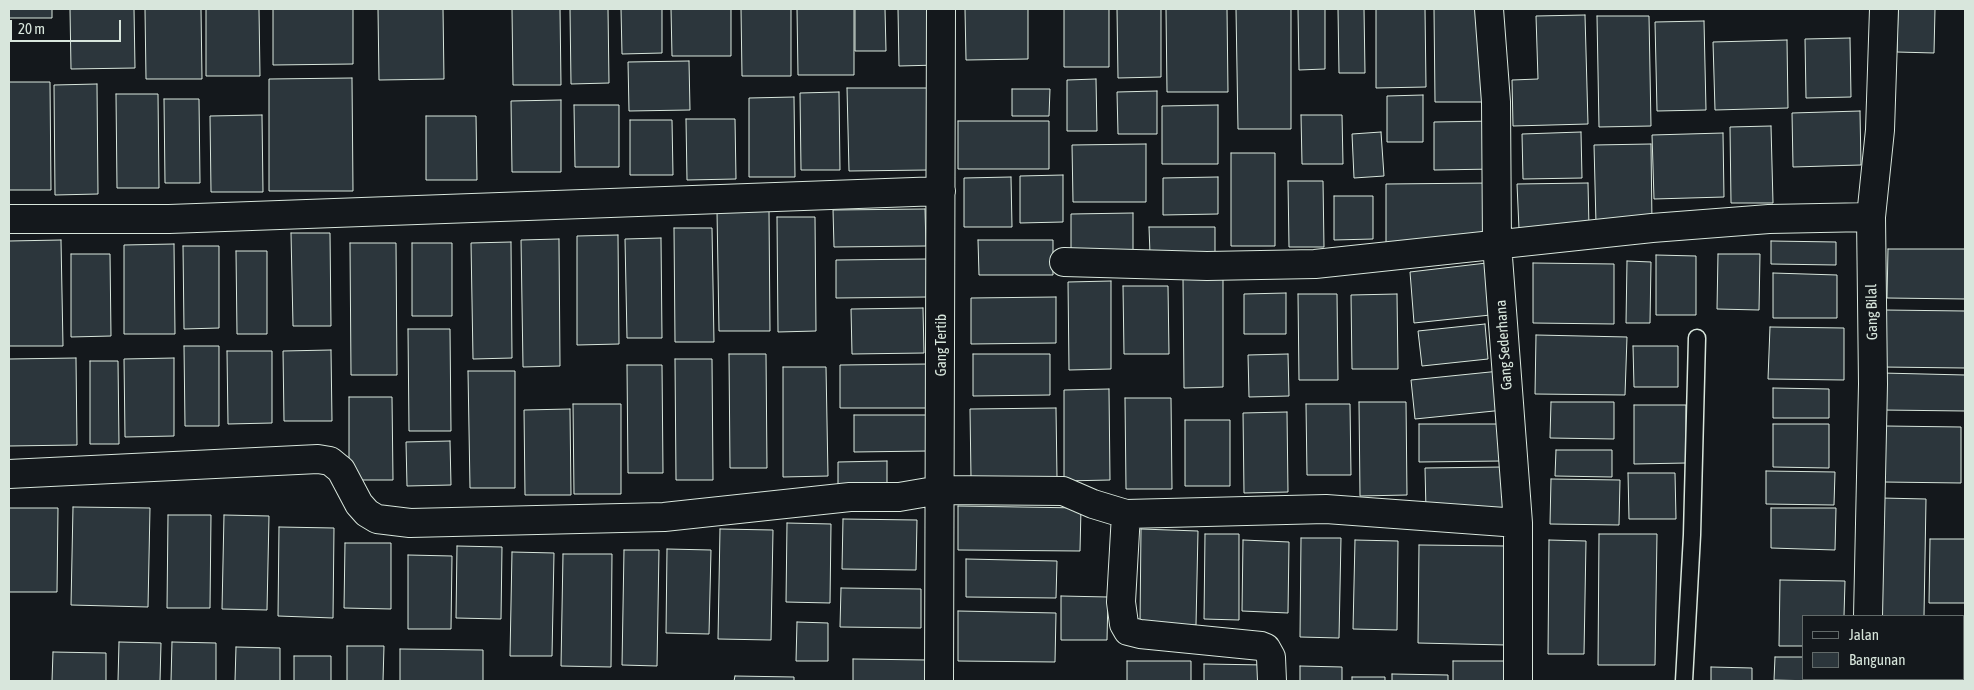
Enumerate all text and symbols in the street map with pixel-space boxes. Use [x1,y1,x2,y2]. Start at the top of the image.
scale bar [12,10,124,42]
text: 20 m [18,20,45,37]
street label: Gang Bilal [1863,284,1881,340]
street label: Gang Sederhana [1492,299,1516,391]
street label: Gang Tertib [932,314,950,376]
legend [1802,615,1964,680]
text: Jalan [1849,626,1879,643]
text: Bangunan [1849,651,1906,668]

